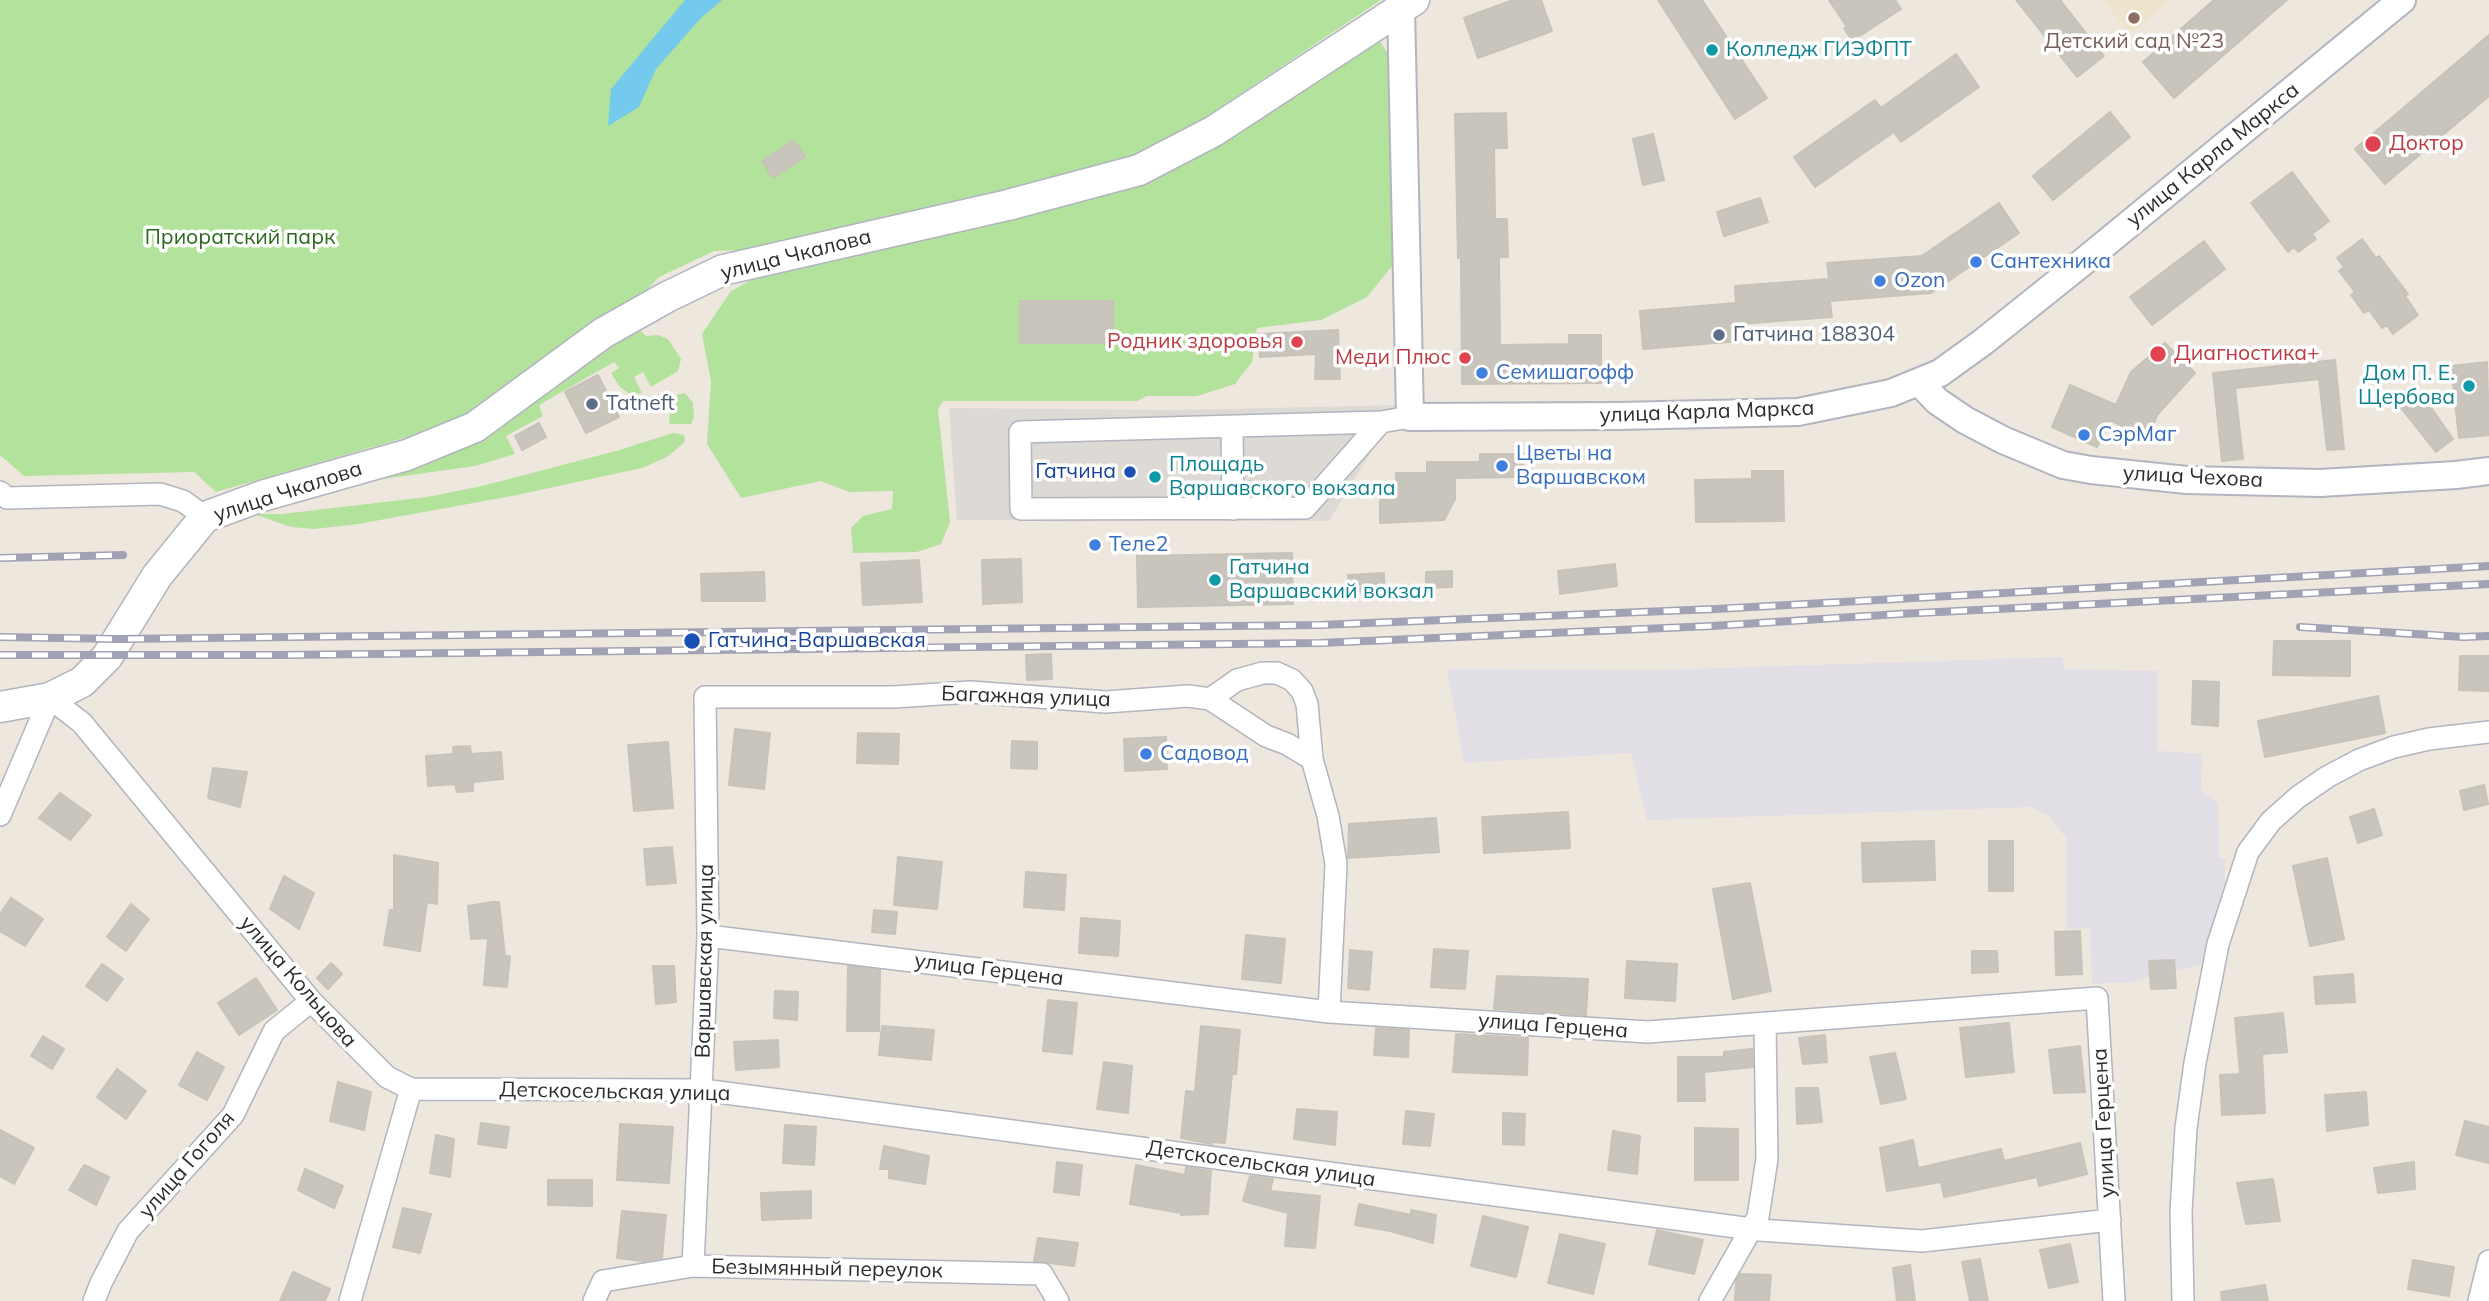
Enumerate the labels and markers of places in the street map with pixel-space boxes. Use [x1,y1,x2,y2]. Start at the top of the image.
marker: Детский сад №23 [2126,10,2142,26]
place label: Детский сад №23 [2044,29,2224,55]
place label: Колледж ГИЭФПТ [1726,37,1912,63]
marker: Колледж ГИЭФПТ [1704,42,1720,58]
place label: Доктор [2389,131,2464,157]
marker: Доктор [2363,134,2383,154]
place label: Сантехника [1990,249,2111,275]
marker: Сантехника [1968,254,1984,270]
place label: Ozon [1894,268,1945,294]
marker: Ozon [1872,273,1888,289]
place label: Гатчина 188304 [1733,322,1895,348]
marker: Гатчина 188304 [1711,327,1727,343]
place label: Родник здоровья [1107,329,1283,355]
marker: Родник здоровья [1289,334,1305,350]
place label: Диагностика+ [2174,341,2320,367]
marker: Диагностика+ [2148,344,2168,364]
place label: Меди Плюс [1335,345,1451,371]
marker: Меди Плюс [1457,350,1473,366]
place label: Семишагофф [1496,360,1634,386]
place label: Дом П. Е. Щербова [2358,361,2455,411]
marker: Семишагофф [1474,365,1490,381]
marker: Дом П. Е. Щербова [2461,378,2477,394]
place label: Tatneft [606,391,675,417]
marker: Tatneft [584,396,600,412]
place label: СэрМаг [2098,422,2176,448]
marker: СэрМаг [2076,427,2092,443]
place label: Цветы на Варшавском [1516,441,1646,491]
place label: Площадь Варшавского вокзала [1169,452,1396,502]
marker: Цветы на Варшавском [1494,458,1510,474]
place label: Гатчина [1035,459,1116,485]
marker: Гатчина [1122,464,1138,480]
marker: Площадь Варшавского вокзала [1147,469,1163,485]
place label: Теле2 [1109,532,1168,558]
marker: Теле2 [1087,537,1103,553]
place label: Гатчина Варшавский вокзал [1229,555,1434,605]
marker: Гатчина Варшавский вокзал [1207,572,1223,588]
place label: Гатчина-Варшавская [708,628,926,654]
marker: Гатчина-Варшавская [682,631,702,651]
place label: Садовод [1160,741,1249,767]
marker: Садовод [1138,746,1154,762]

